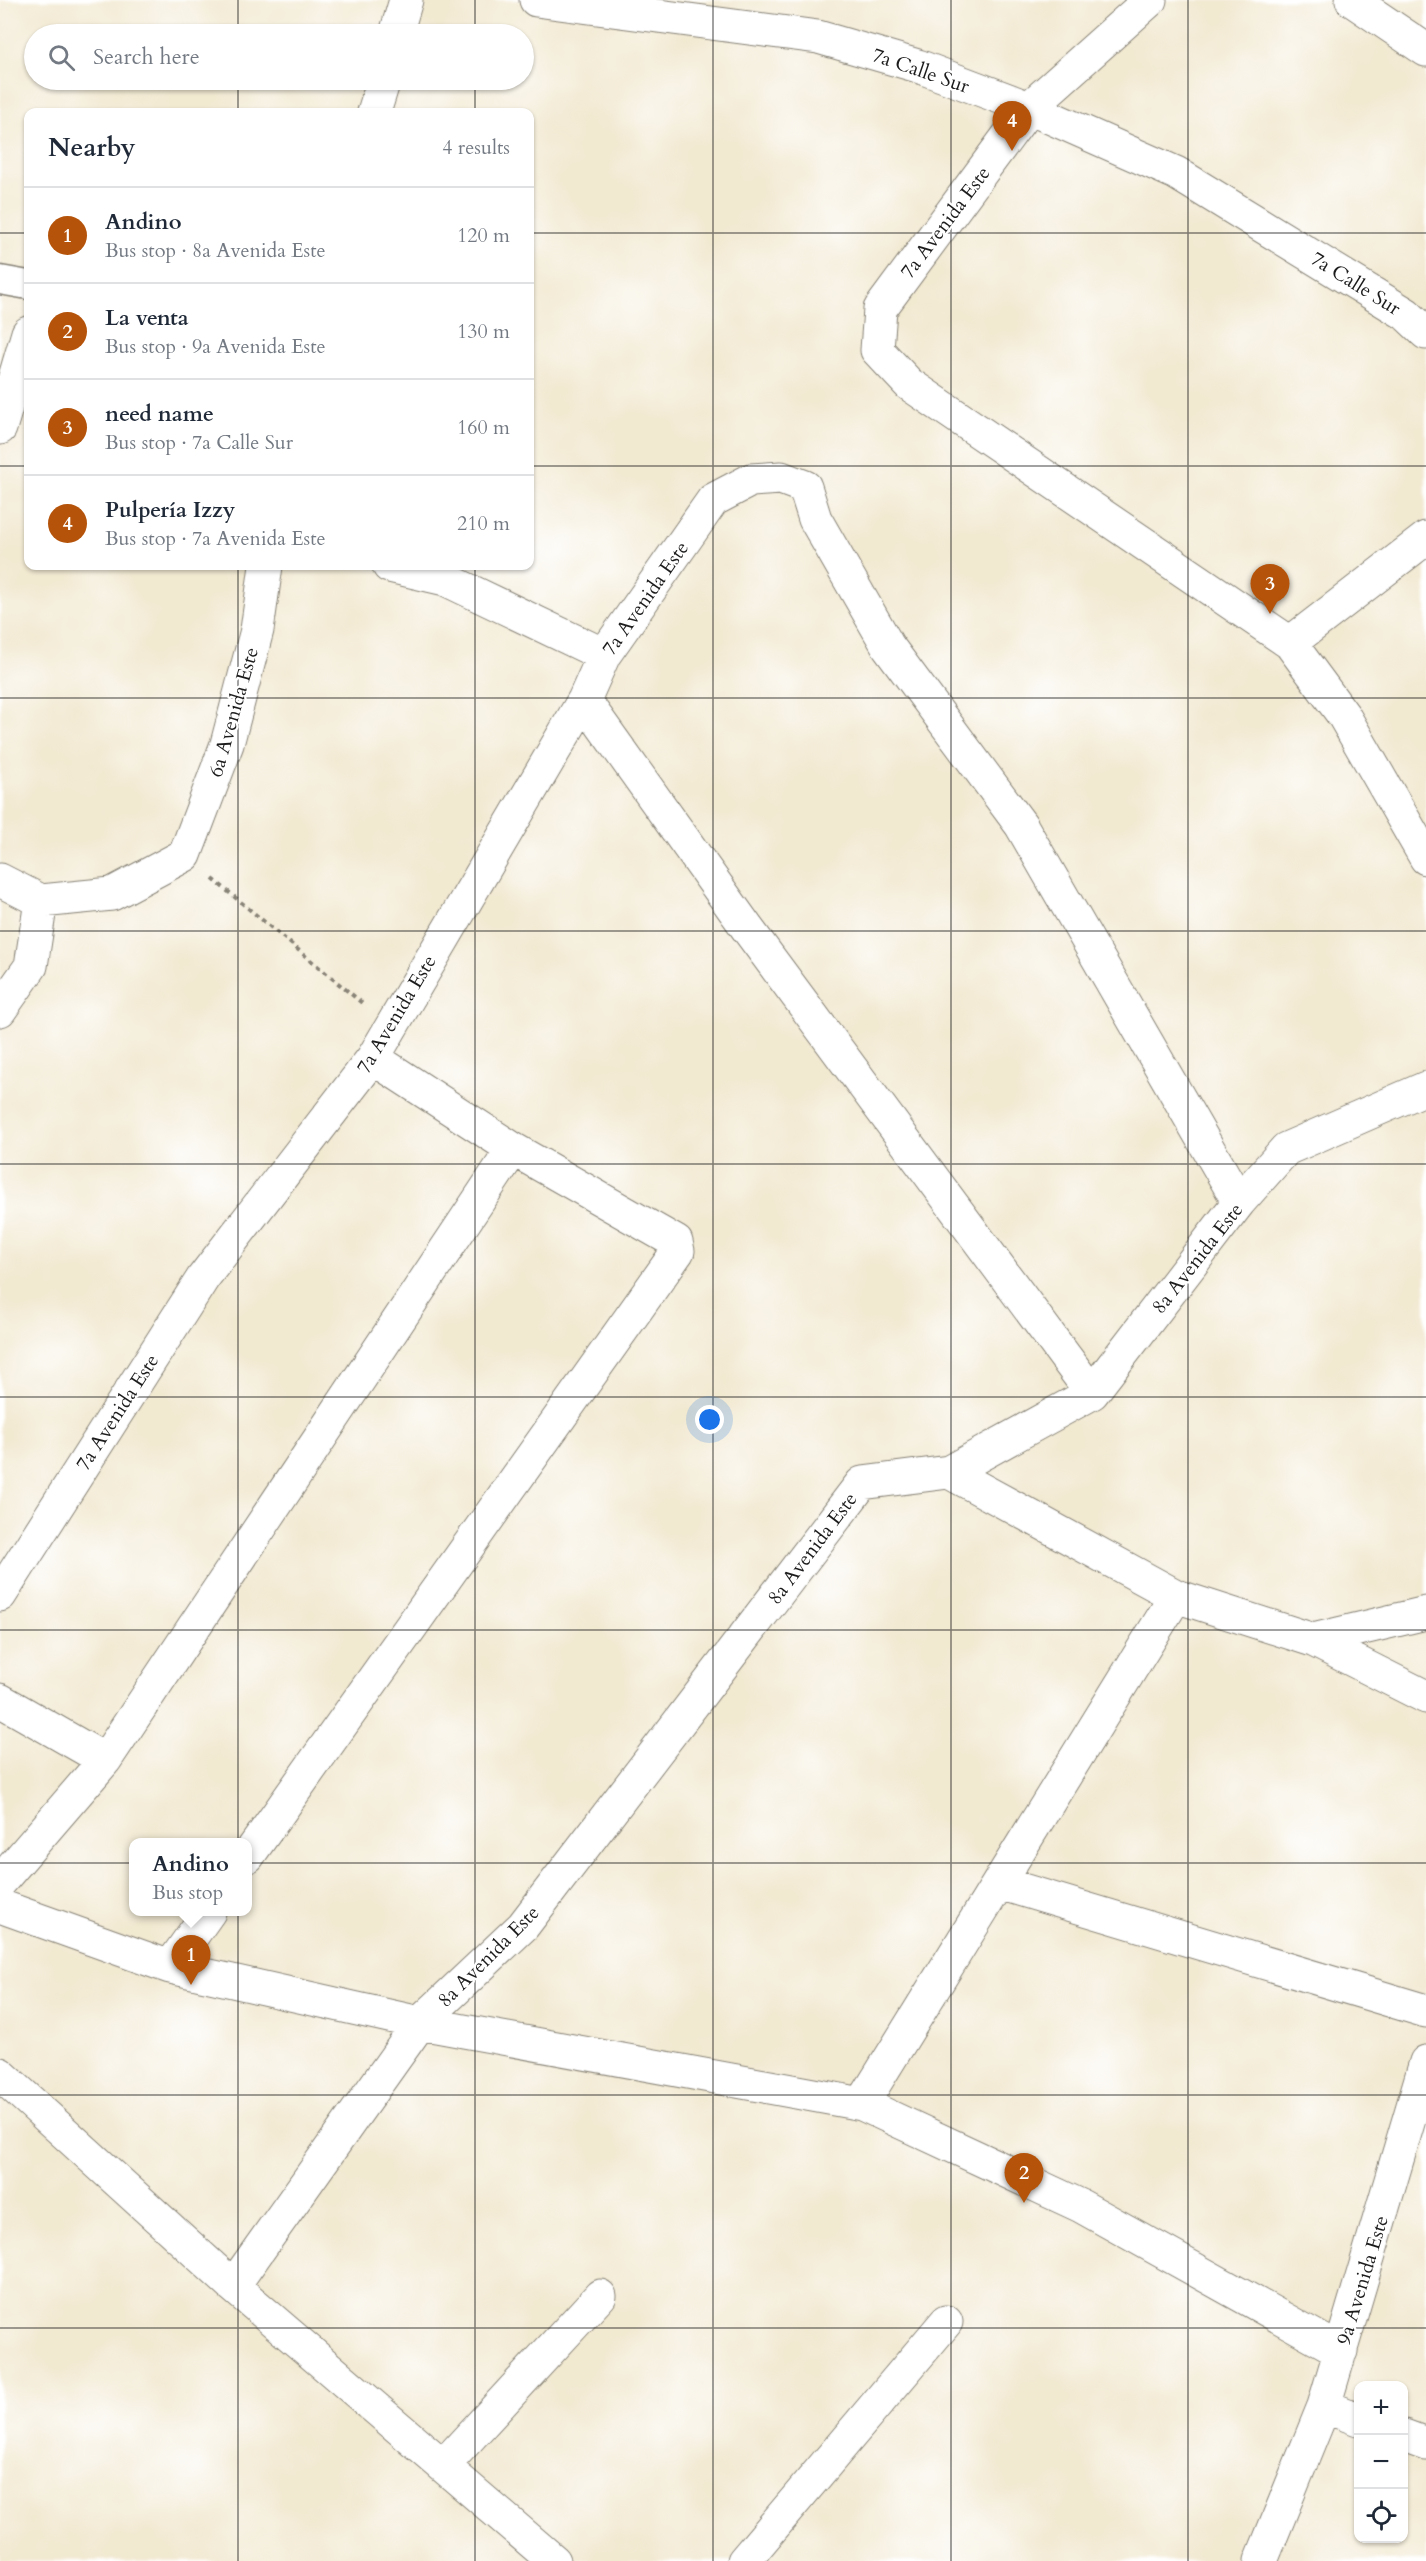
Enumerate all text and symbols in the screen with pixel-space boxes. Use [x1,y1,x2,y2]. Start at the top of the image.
search box [24,24,534,90]
icon: search [45,41,78,74]
street label: 7a Calle Sur [869,41,974,100]
text: Search here [93,42,200,72]
pin: 4 [992,102,1032,151]
text: Nearby [48,130,136,165]
text: 4 results [442,134,510,161]
street label: 7a Avenida Este [894,161,996,284]
text: Andino [105,207,182,237]
text: 1 [62,222,73,249]
text: 120 m [457,222,510,249]
text: Bus stop · 8a Avenida Este [105,237,326,264]
street label: 7a Calle Sur [1306,245,1406,322]
text: La venta [105,303,189,333]
text: 2 [62,318,73,345]
text: 130 m [457,318,510,345]
text: Bus stop · 9a Avenida Este [105,333,326,360]
text: need name [105,399,214,429]
text: 3 [62,414,73,441]
text: 160 m [457,414,510,441]
text: Bus stop · 7a Calle Sur [105,429,293,456]
text: Pulpería Izzy [105,495,235,525]
text: 4 [62,510,73,537]
text: 210 m [457,510,510,537]
text: Bus stop · 7a Avenida Este [105,525,326,552]
street label: 7a Avenida Este [596,536,695,661]
pin: 3 [1250,564,1290,614]
street label: 6a Avenida Este [202,644,265,780]
street label: 7a Avenida Este [350,950,442,1079]
street label: 8a Avenida Este [1146,1197,1249,1319]
street label: 7a Avenida Este [70,1349,165,1476]
your location [695,1405,724,1434]
street label: 8a Avenida Este [761,1487,863,1610]
popup [129,1838,252,1916]
text: Andino [152,1849,229,1879]
text: Bus stop [152,1879,223,1906]
street label: 8a Avenida Este [432,1900,545,2013]
pin: 1 [172,1936,210,1985]
pin: 2 [1004,2154,1044,2203]
street label: 9a Avenida Este [1330,2212,1395,2348]
map controls [1354,2381,1408,2543]
button: + [1354,2381,1408,2435]
button: − [1354,2435,1408,2489]
button: locate [1354,2489,1408,2543]

